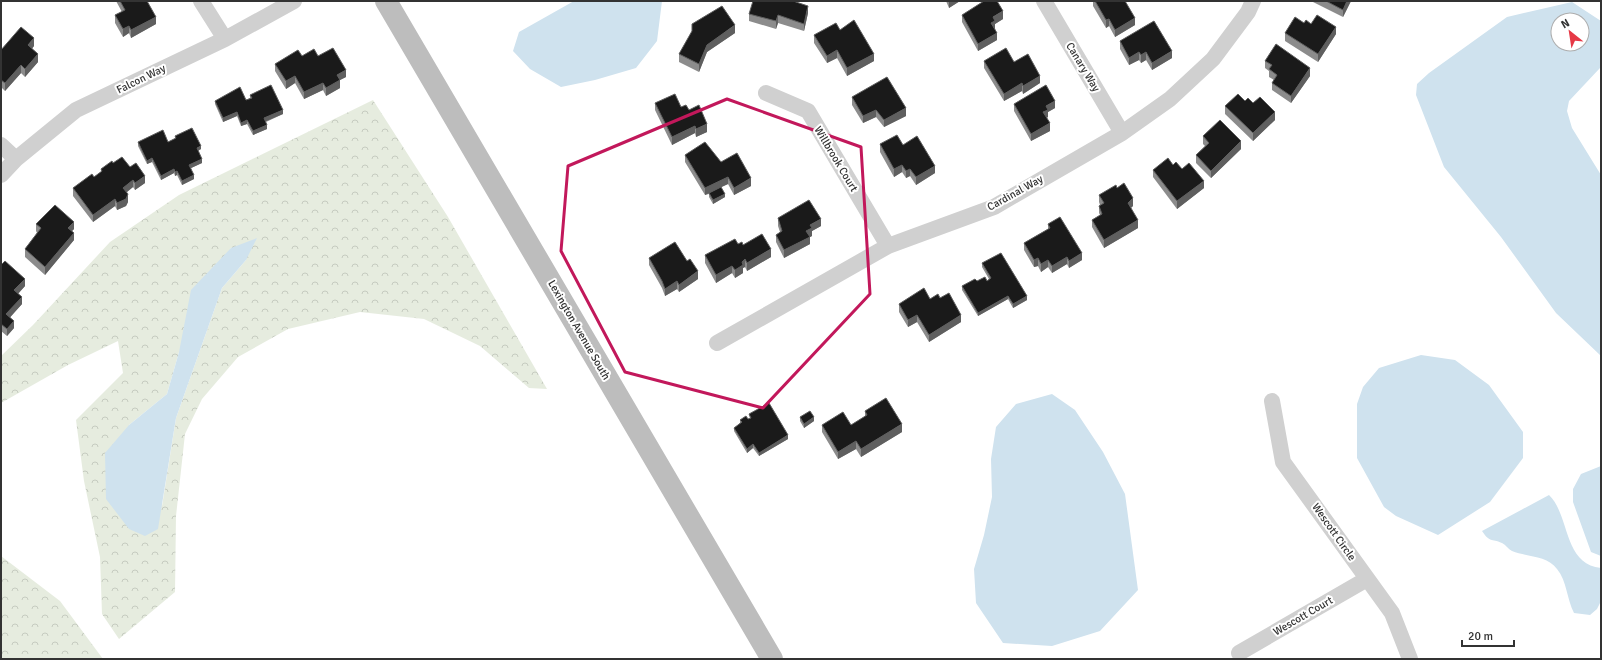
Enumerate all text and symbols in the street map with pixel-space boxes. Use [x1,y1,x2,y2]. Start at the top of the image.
north arrow [1550,12,1590,52]
text: N [1559,16,1572,31]
street label: Canary Way [1063,40,1103,95]
street label: Falcon Way [114,61,168,96]
street label: Willbrook Court [811,124,861,194]
street label: Cardinal Way [985,172,1046,214]
street label: Lexington Avenue South [545,278,613,382]
street label: Wescott Circle [1309,501,1359,563]
street label: Wescott Court [1271,594,1335,638]
scale bar [1462,622,1514,648]
text: 20 m [1468,629,1493,644]

